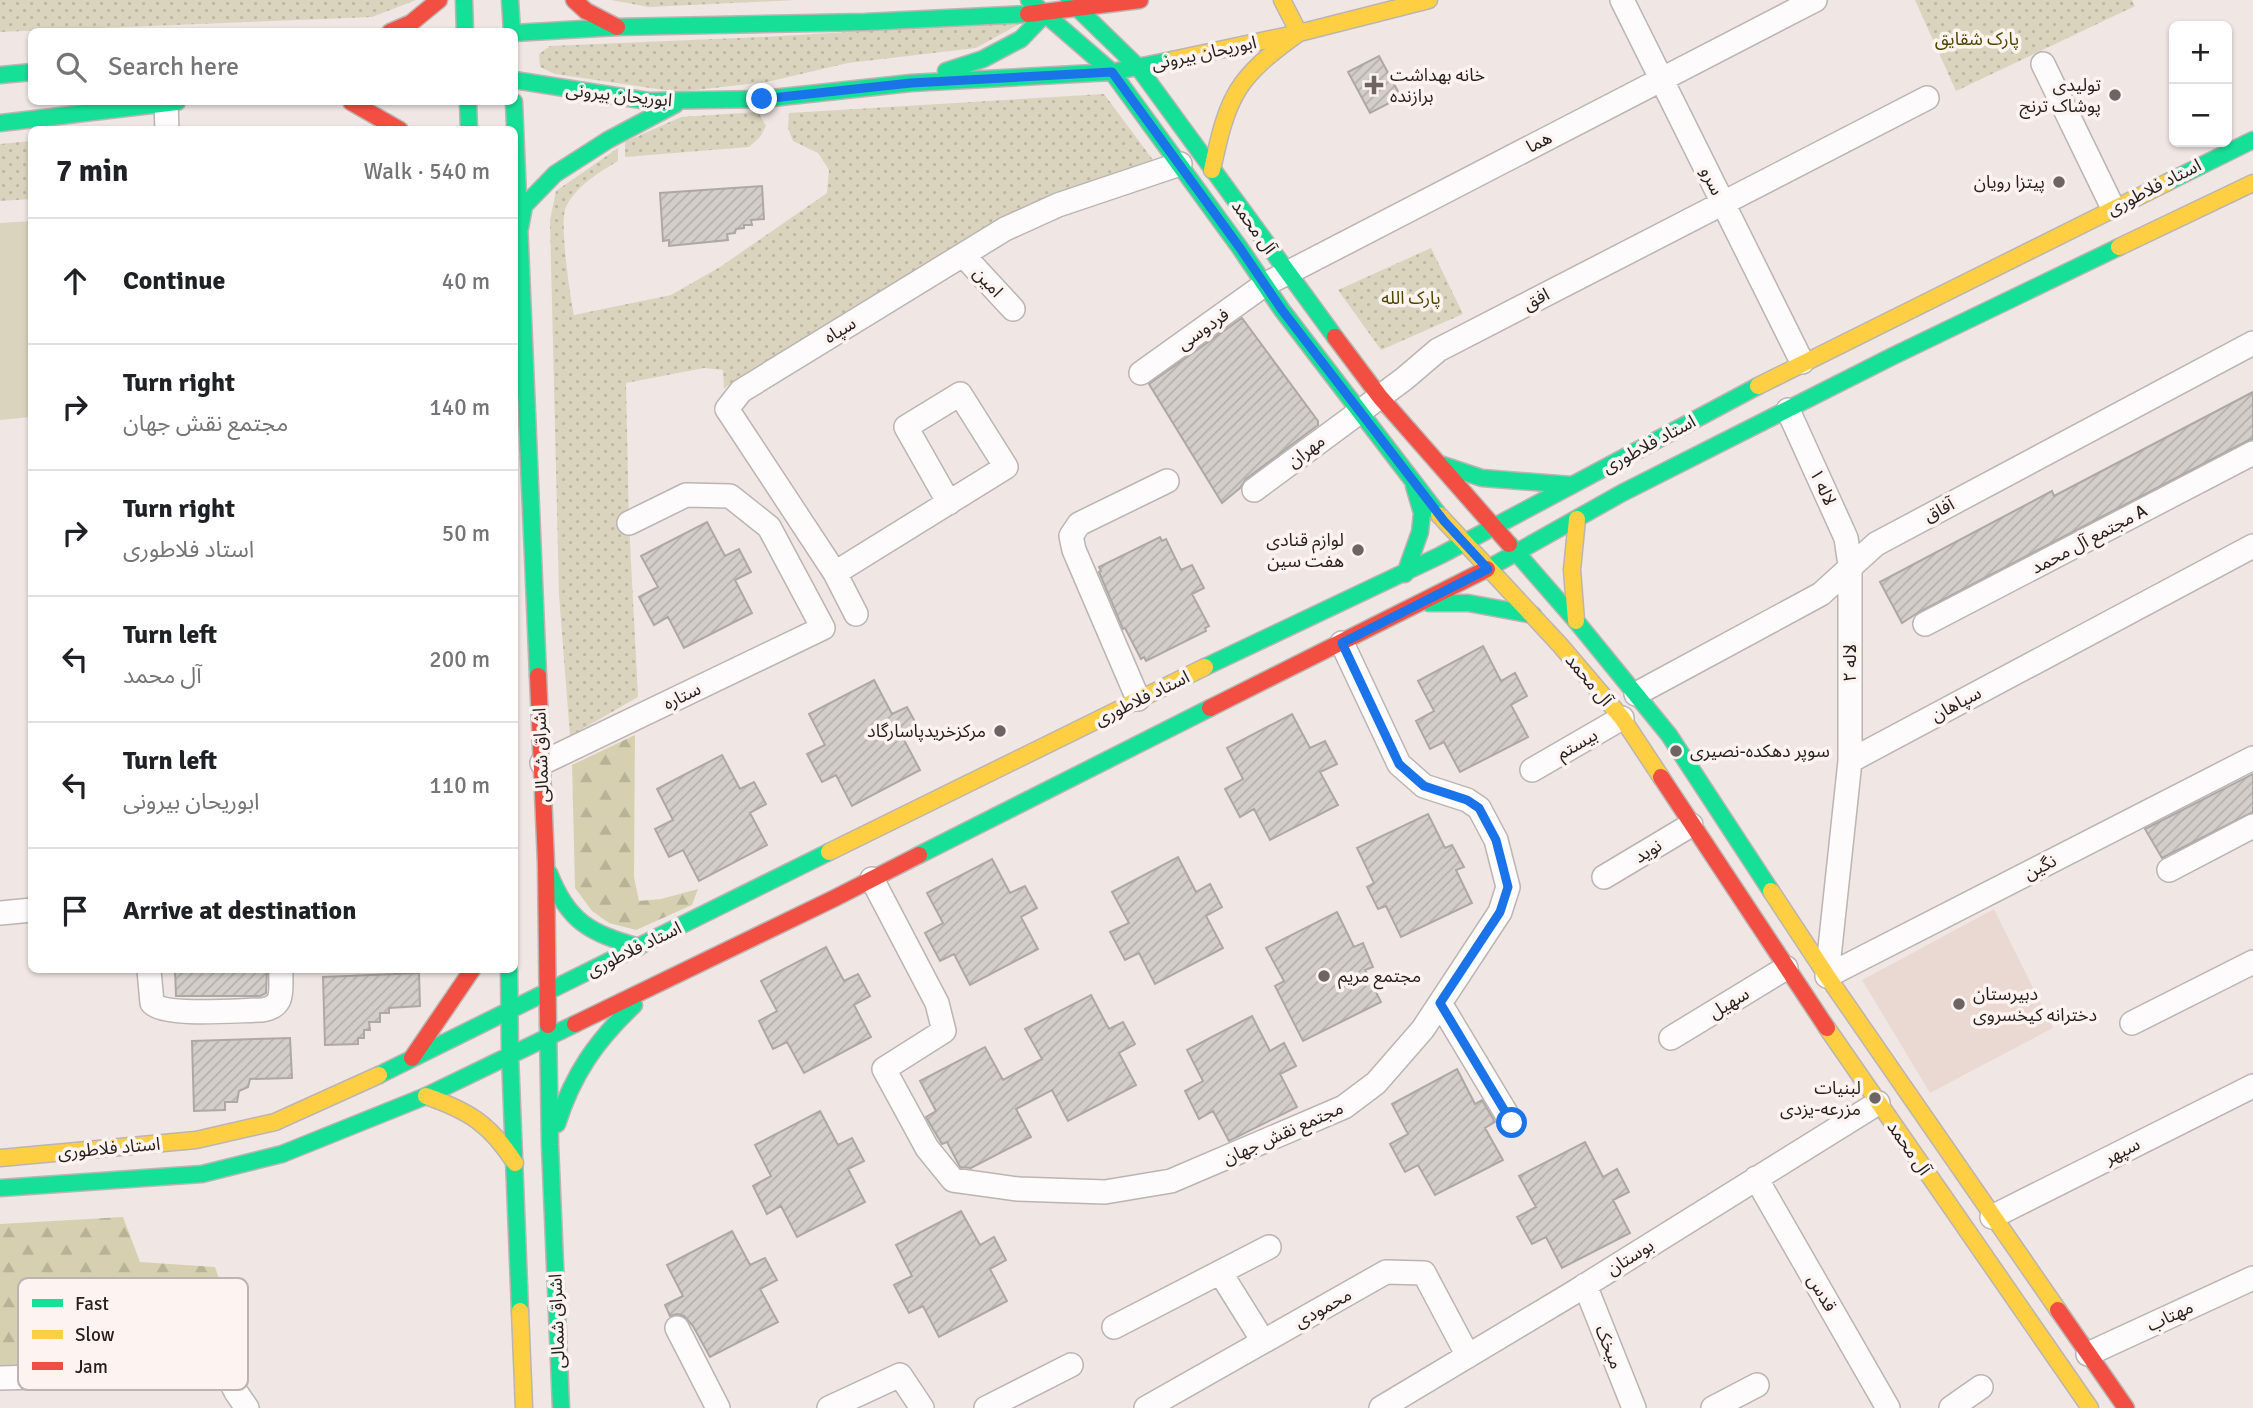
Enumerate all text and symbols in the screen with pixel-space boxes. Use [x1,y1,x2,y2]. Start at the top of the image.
map controls [2169,21,2232,147]
button: + [2169,21,2232,84]
search box [28,28,518,105]
park label: پارک شقایق [1935,28,2019,50]
street label: ابوریحان بیرونی [1149,31,1259,75]
icon: search [52,48,90,86]
text: Search here [108,51,239,83]
place label: خانه بهداشت برازنده [1390,64,1485,107]
place label: تولیدی پوشاک ترنج [2020,74,2101,119]
marker: خانه بهداشت برازنده [1364,75,1384,95]
street label: ابوریحان بیرونی [565,78,673,112]
route end [746,83,777,114]
button: − [2169,84,2232,147]
marker: تولیدی پوشاک ترنج [2107,87,2123,103]
street label: هما [1522,126,1556,158]
text: 7 min [56,153,128,190]
street label: استاد فلاطوری [2103,154,2205,220]
text: Walk · 540 m [364,157,490,186]
street label: سرو [1696,163,1728,199]
place label: پیتزا رویان [1974,171,2045,193]
marker: پیتزا رویان [2051,174,2067,190]
street label: آل محمد [1227,196,1281,259]
icon: ahead [56,262,94,300]
street label: امین [968,262,1008,302]
text: Continue [123,265,225,297]
text: 40 m [442,267,490,296]
street label: افق [1519,283,1553,315]
park label: پارک الله [1381,287,1441,309]
street label: فردوسی [1173,303,1233,355]
street label: سپاه [820,312,860,348]
text: Turn right [123,367,235,399]
icon: right [56,388,94,426]
text: 140 m [429,393,490,422]
text: مجتمع نقش جهان [123,409,288,438]
street label: استاد فلاطوری [1598,410,1700,478]
street label: مهران [1283,430,1329,472]
street label: لاله ۱ [1805,465,1841,509]
text: Turn right [123,493,235,525]
street label: آفاق [1920,493,1959,527]
street label: مجتمع آل محمد A [2027,499,2152,581]
icon: right [56,514,94,552]
text: 50 m [442,519,490,548]
place label: لوازم قنادی هفت سین [1266,529,1344,572]
text: استاد فلاطوری [123,535,254,564]
marker: لوازم قنادی هفت سین [1350,542,1366,558]
text: Turn left [123,619,217,651]
icon: left [56,640,94,678]
street label: لاله ۲ [1839,644,1861,682]
text: 200 m [429,645,490,674]
street label: آل محمد [1561,649,1618,711]
text: آل محمد [123,661,202,690]
street label: استاد فلاطوری [1091,666,1193,730]
street label: ستاره [660,678,704,714]
street label: سپاهان [1927,682,1985,727]
street label: اشراق شمالی [528,707,554,803]
place label: مرکزخریدپاسارگاد [867,720,986,742]
marker: مرکزخریدپاسارگاد [992,723,1008,739]
street label: بیستم [1553,724,1602,766]
place label: سوپر دهکده-نصیری [1690,740,1830,762]
marker: سوپر دهکده-نصیری [1668,743,1684,759]
text: Turn left [123,745,217,777]
icon: left [56,766,94,804]
text: 110 m [429,771,490,800]
text: ابوریحان بیرونی [123,787,260,816]
street label: نوید [1630,834,1666,868]
street label: نگین [2020,850,2060,884]
icon: arrive [56,892,94,930]
text: Arrive at destination [123,895,356,927]
street label: استاد فلاطوری [583,917,685,981]
place label: مجتمع مریم [1338,965,1421,990]
marker: مجتمع مریم [1316,968,1332,984]
street label: سهیل [1705,982,1753,1024]
place label: دبیرستان دخترانه کیخسروی [1973,983,2097,1026]
marker: دبیرستان دخترانه کیخسروی [1951,996,1967,1012]
place label: لبنیات مزرعه-یزدی [1780,1077,1861,1120]
marker: لبنیات مزرعه-یزدی [1867,1090,1883,1106]
street label: مجتمع نقش جهان [1219,1097,1348,1172]
route start [1496,1107,1527,1138]
street label: آل محمد [1882,1116,1936,1180]
street label: استاد فلاطوری [57,1133,161,1163]
street label: سپهر [2100,1133,2144,1170]
street label: بوستان [1602,1234,1658,1280]
street label: قدس [1803,1270,1841,1316]
street label: اشراق شمالی [544,1273,570,1369]
legend [18,1278,248,1390]
street label: محمودی [1291,1283,1355,1333]
text: Fast [75,1292,109,1316]
street label: مهتاب [2143,1296,2197,1336]
street label: میخک [1590,1322,1628,1372]
text: Slow [75,1323,115,1347]
text: Jam [75,1355,108,1379]

